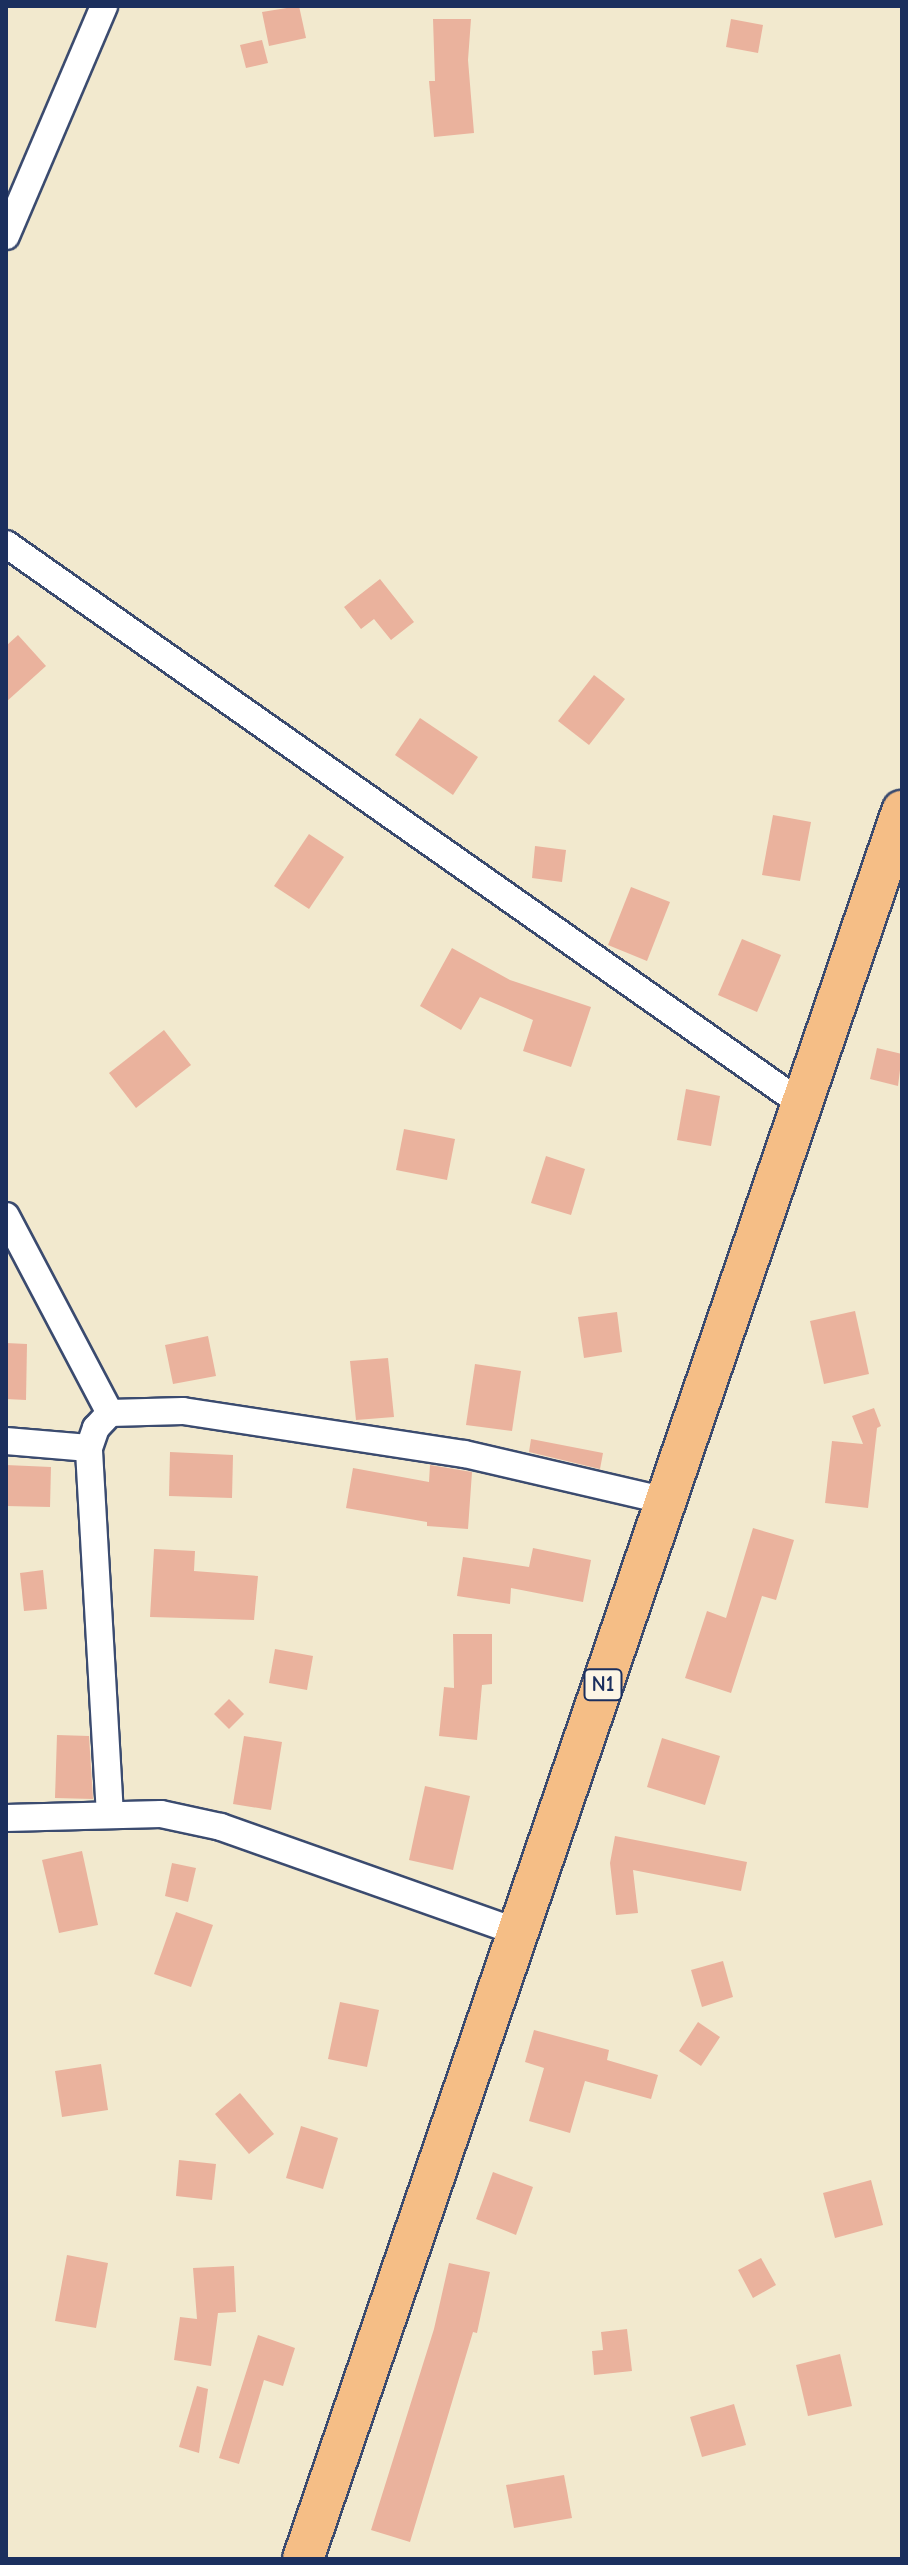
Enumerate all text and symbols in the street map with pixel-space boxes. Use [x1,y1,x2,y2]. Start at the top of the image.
road number: N1 [583,1667,623,1703]

